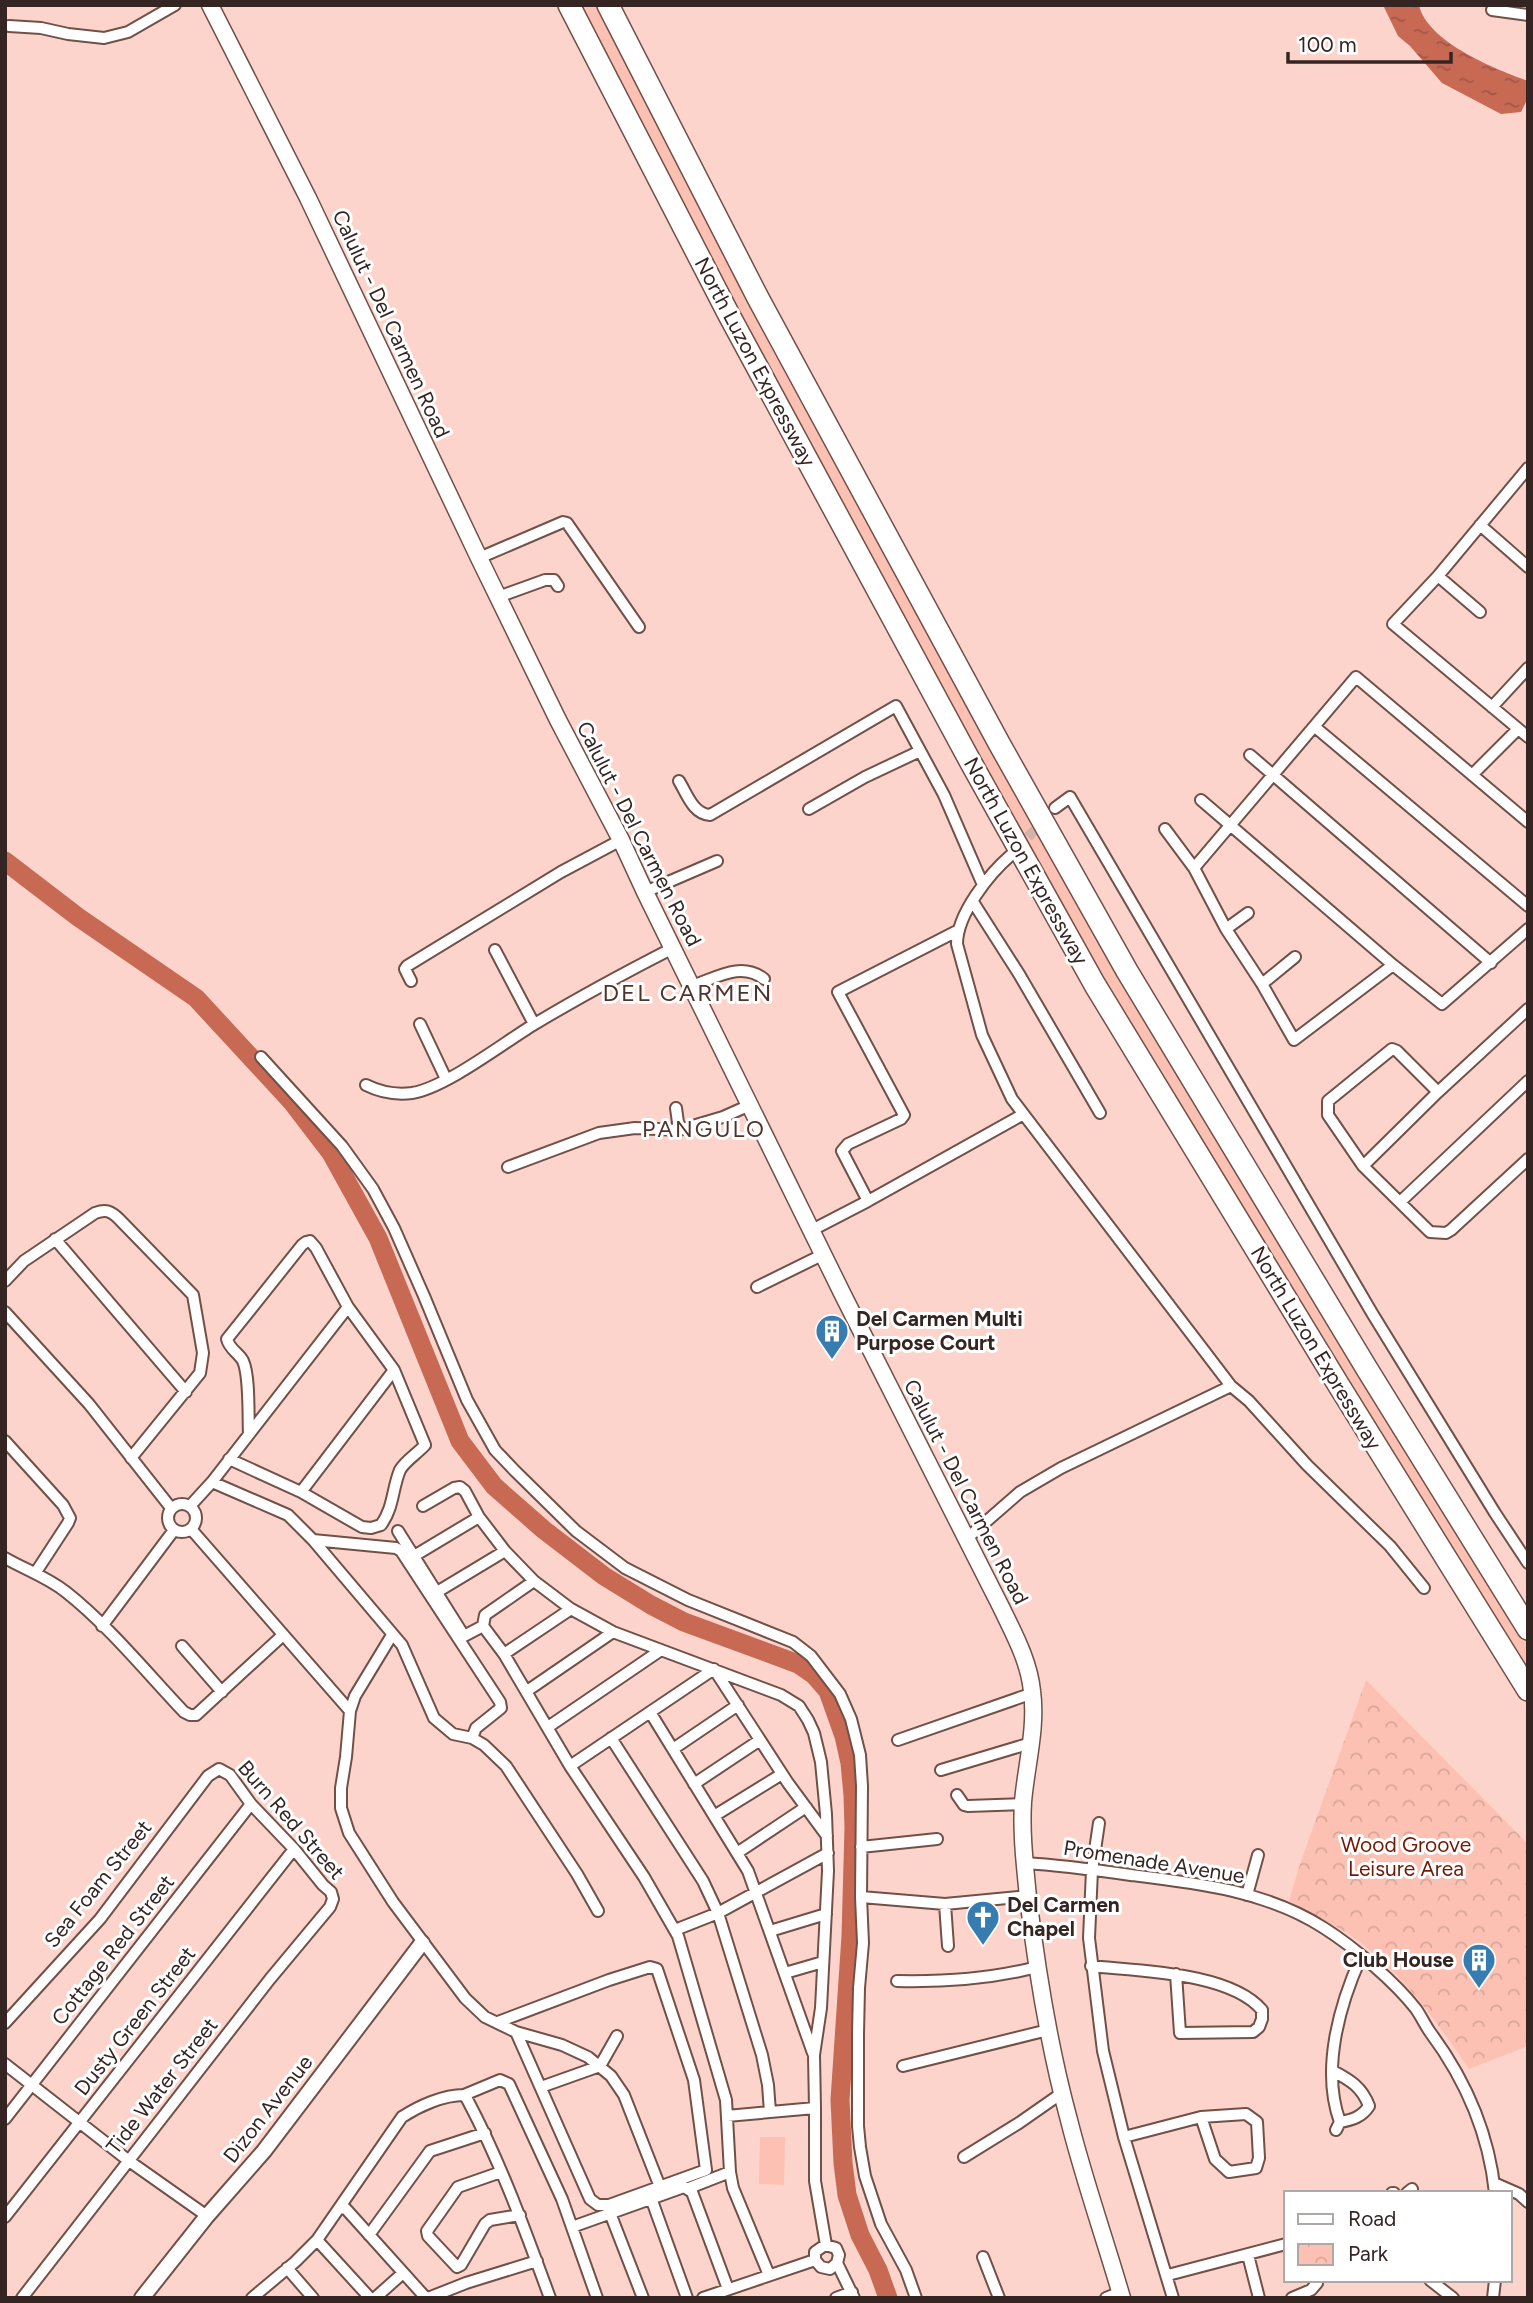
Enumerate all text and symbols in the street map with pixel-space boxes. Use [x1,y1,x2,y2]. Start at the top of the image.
scale bar [1288,21,1451,65]
text: 100 m [1298,32,1357,57]
street label: Calulut - Del Carmen Road [328,206,455,442]
street label: North Luzon Expressway [690,253,821,471]
street label: Calulut - Del Carmen Road [572,717,707,950]
street label: North Luzon Expressway [959,753,1094,969]
district label: DEL CARMEN [603,978,773,1007]
district label: PANGULO [642,1115,766,1143]
street label: North Luzon Expressway [1246,1241,1387,1454]
place label: Del Carmen Multi Purpose Court [856,1306,1023,1355]
building icon: Del Carmen Multi Purpose Court [813,1312,851,1361]
street label: Calulut - Del Carmen Road [899,1375,1034,1608]
street label: Burn Red Street [233,1755,350,1884]
street label: Sea Foam Street [39,1815,157,1952]
park label: Wood Groove Leisure Area [1341,1832,1471,1881]
street label: Promenade Avenue [1062,1835,1246,1888]
street label: Cottage Red Street [46,1870,179,2030]
place label: Del Carmen Chapel [1007,1892,1120,1941]
church icon: Del Carmen Chapel [964,1898,1002,1947]
street label: Dusty Green Street [69,1941,200,2100]
building icon: Club House [1460,1941,1498,1990]
place label: Club House [1343,1947,1454,1972]
street label: Tide Water Street [101,2013,223,2159]
street label: Dizon Avenue [218,2050,317,2168]
legend [1284,2191,1512,2282]
text: Road [1348,2206,1396,2231]
text: Park [1348,2241,1389,2266]

